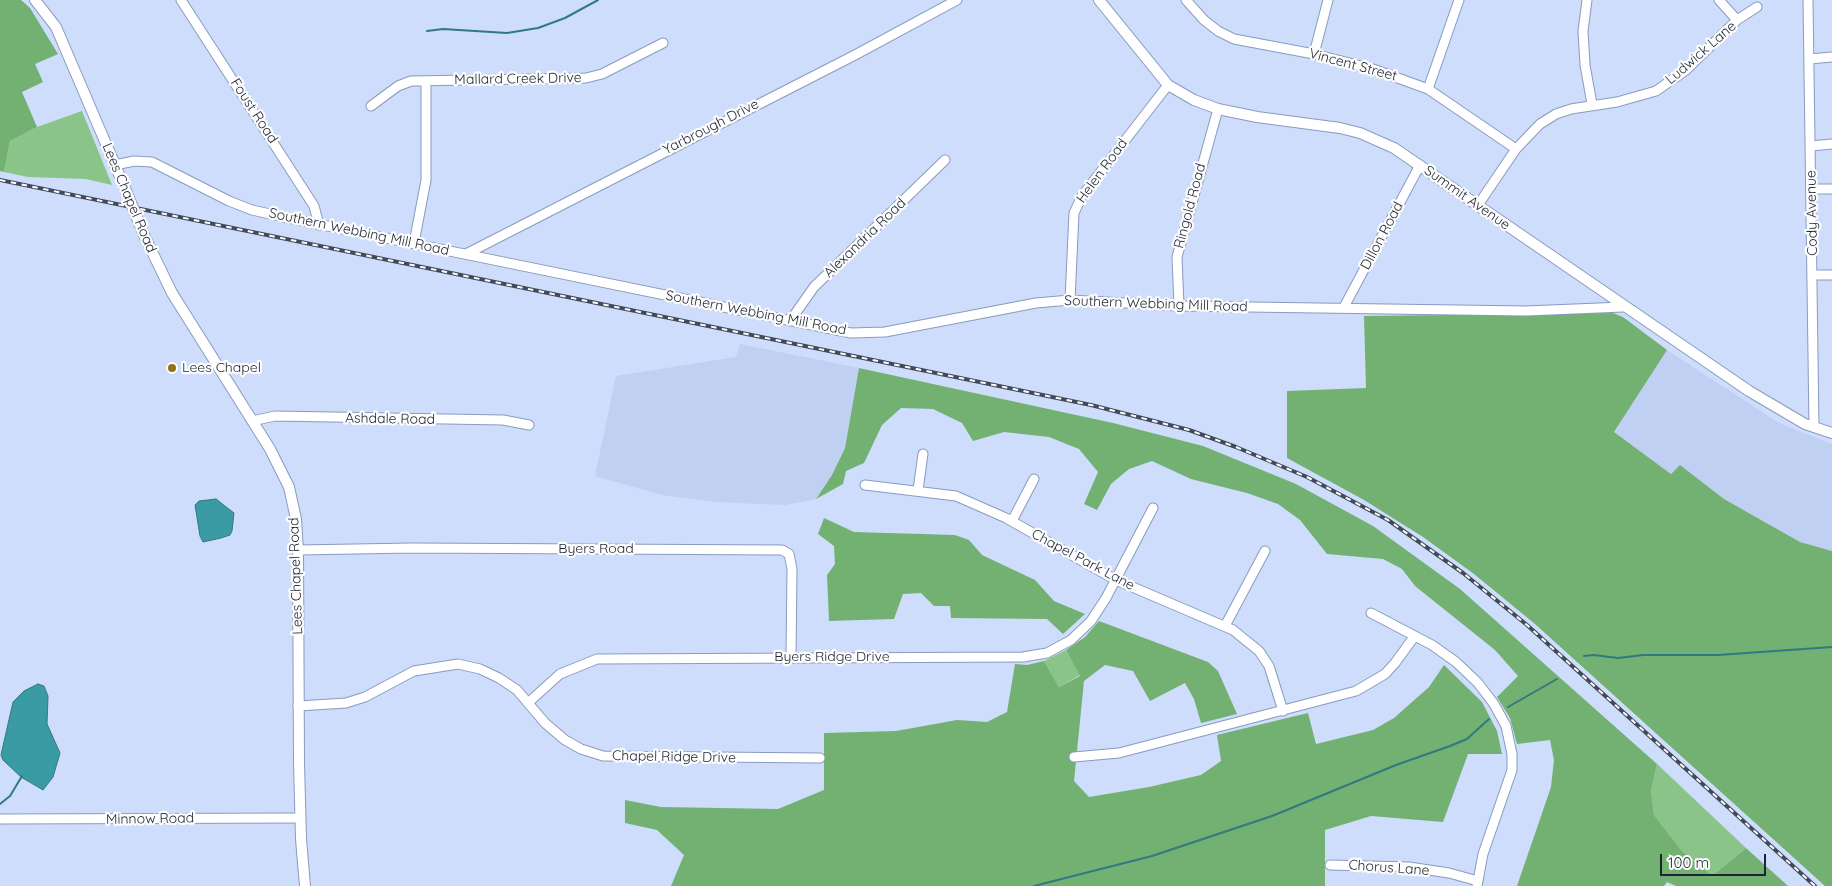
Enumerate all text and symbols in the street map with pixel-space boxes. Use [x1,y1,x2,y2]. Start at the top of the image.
street label: Ludwick Lane [1662,18,1740,88]
street label: Vincent Street [1307,45,1399,85]
street label: Mallard Creek Drive [454,69,582,89]
street label: Foust Road [227,75,281,147]
street label: Yarbrough Drive [660,96,762,158]
street label: Helen Road [1073,135,1131,207]
street label: Lees Chapel Road [98,141,160,255]
street label: Ringold Road [1171,162,1209,250]
street label: Summit Avenue [1421,162,1513,234]
street label: Cody Avenue [1803,170,1821,256]
street label: Alexandria Road [821,195,909,281]
street label: Dillon Road [1357,199,1407,273]
street label: Southern Webbing Mill Road [267,205,451,259]
street label: Southern Webbing Mill Road [664,287,848,339]
street label: Southern Webbing Mill Road [1064,292,1248,316]
place label: Lees Chapel [182,360,261,376]
marker: Lees Chapel [166,362,178,374]
street label: Ashdale Road [345,410,435,428]
street label: Lees Chapel Road [286,517,306,635]
street label: Chapel Park Lane [1029,526,1137,594]
street label: Byers Road [558,541,634,557]
street label: Byers Ridge Drive [774,649,890,665]
street label: Chapel Ridge Drive [612,748,736,766]
street label: Minnow Road [106,810,194,828]
scale bar [1662,844,1768,876]
text: 100 m [1668,853,1709,872]
street label: Chorus Lane [1348,857,1430,879]

